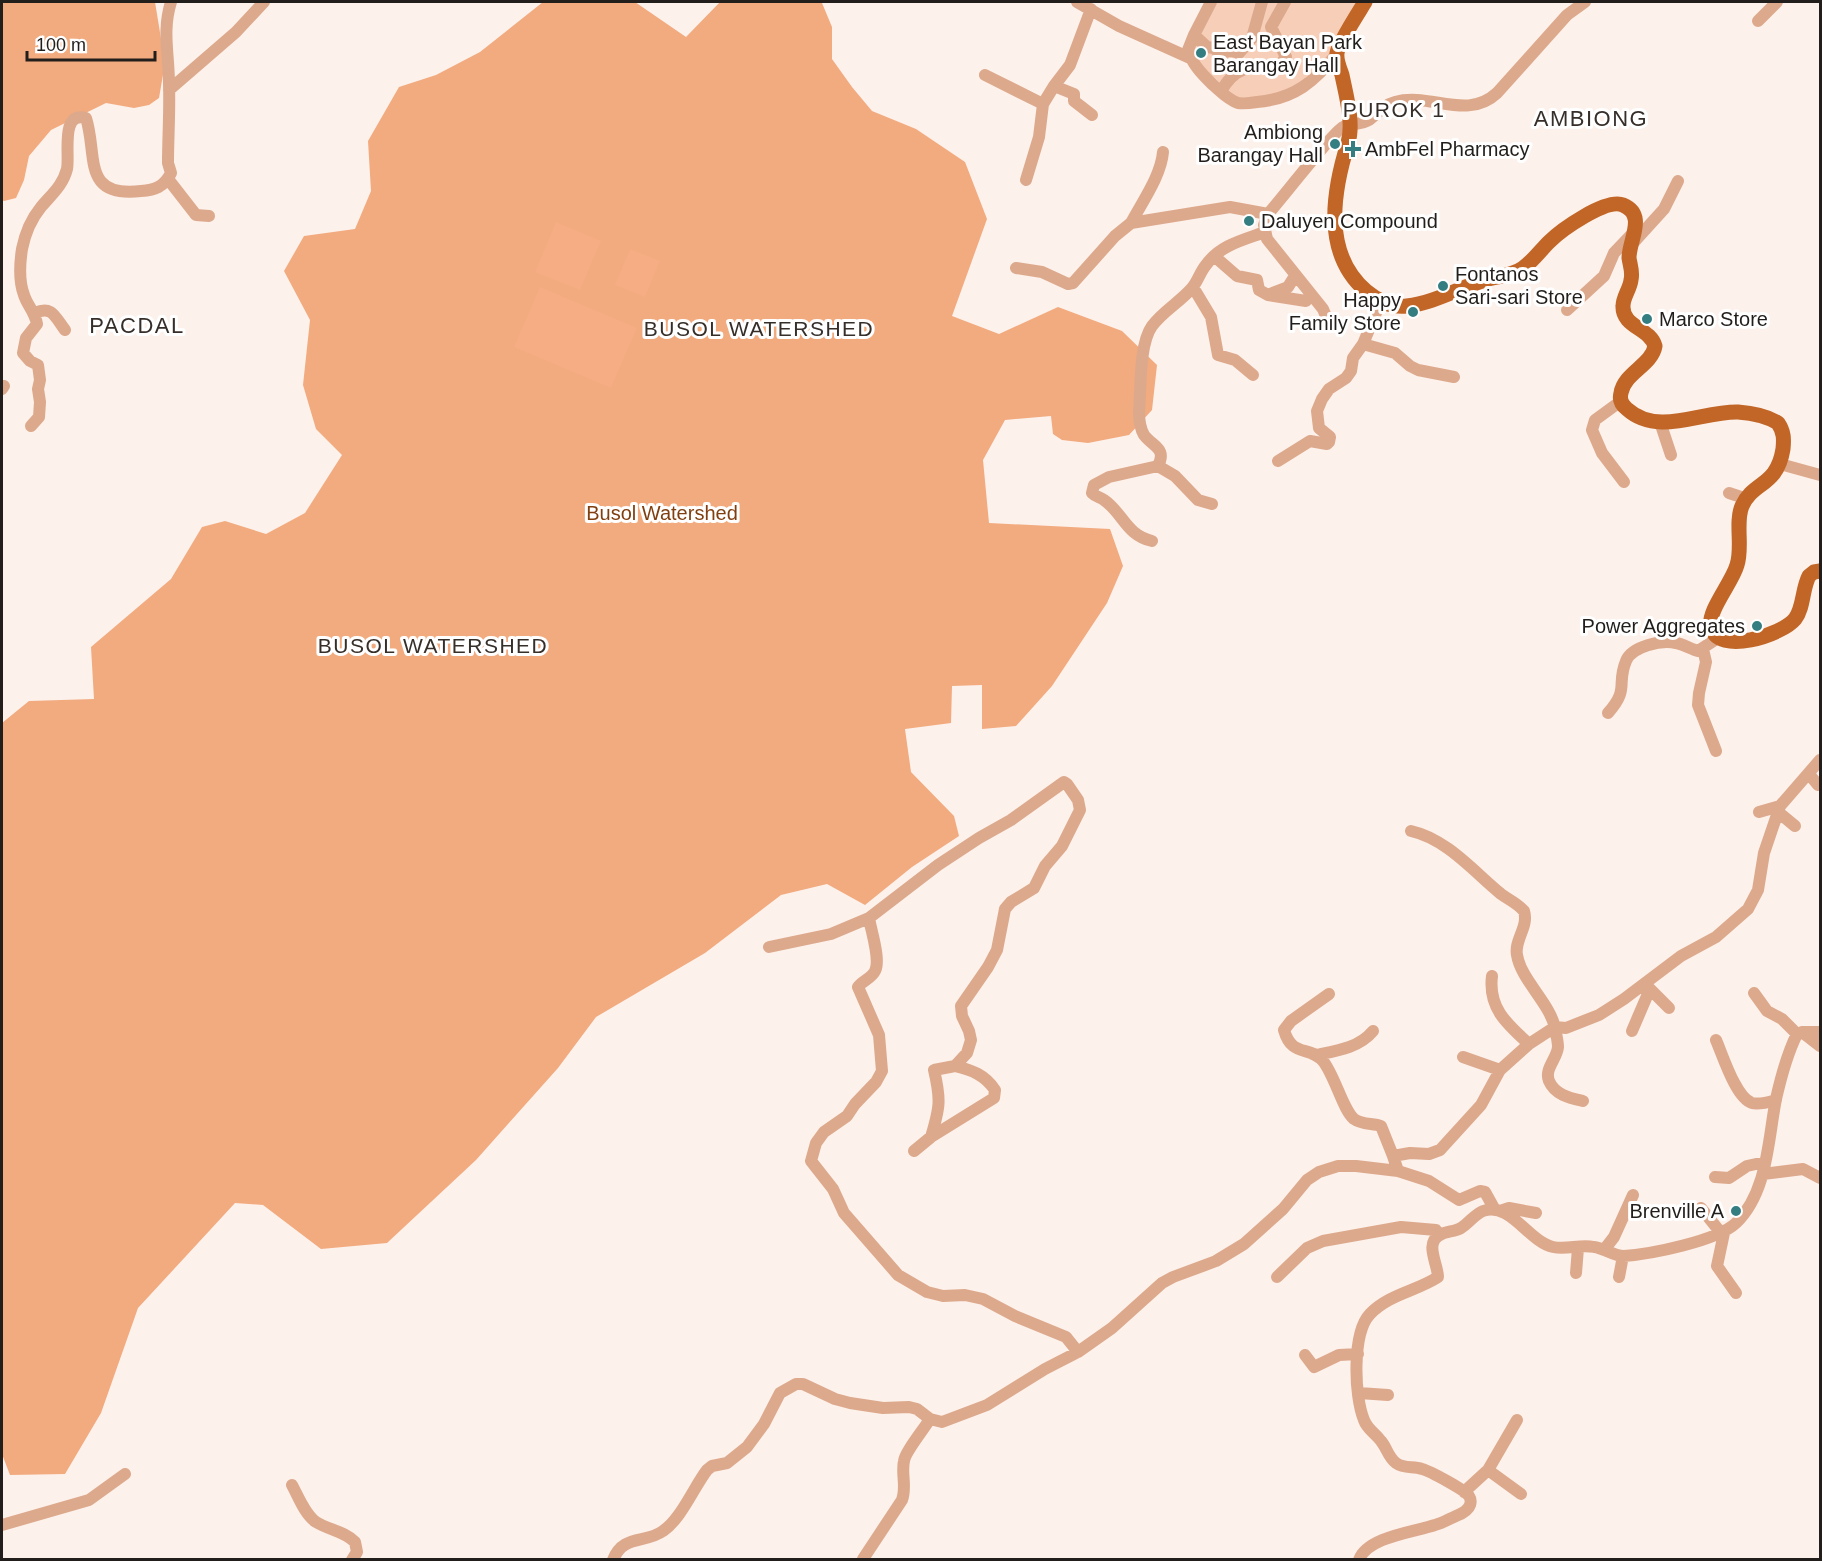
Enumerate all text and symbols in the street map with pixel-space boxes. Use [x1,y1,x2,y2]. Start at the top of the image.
scale bar [27,24,154,62]
place label: East Bayan Park Barangay Hall [1213,31,1363,76]
text: 100 m [36,35,86,55]
marker: East Bayan Park Barangay Hall [1194,46,1208,60]
district label: PUROK 1 [1343,98,1445,121]
district label: AMBIONG [1534,106,1648,131]
place label: Ambiong Barangay Hall [1197,121,1323,166]
marker: Ambiong Barangay Hall [1328,137,1342,151]
place label: AmbFel Pharmacy [1365,138,1530,160]
marker: AmbFel Pharmacy [1346,142,1360,156]
place label: Daluyen Compound [1261,210,1438,232]
marker: Daluyen Compound [1242,214,1256,228]
place label: Fontanos Sari-sari Store [1455,263,1583,308]
marker: Fontanos Sari-sari Store [1436,279,1450,293]
place label: Happy Family Store [1289,289,1401,334]
marker: Happy Family Store [1406,305,1420,319]
place label: Marco Store [1659,308,1768,330]
marker: Marco Store [1640,312,1654,326]
district label: PACDAL [89,313,185,338]
district label: BUSOL WATERSHED [644,317,874,340]
park label: Busol Watershed [586,502,738,524]
place label: Power Aggregates [1582,615,1745,637]
marker: Power Aggregates [1750,619,1764,633]
district label: BUSOL WATERSHED [318,634,548,657]
place label: Brenville A [1630,1200,1725,1222]
marker: Brenville A [1729,1204,1743,1218]

